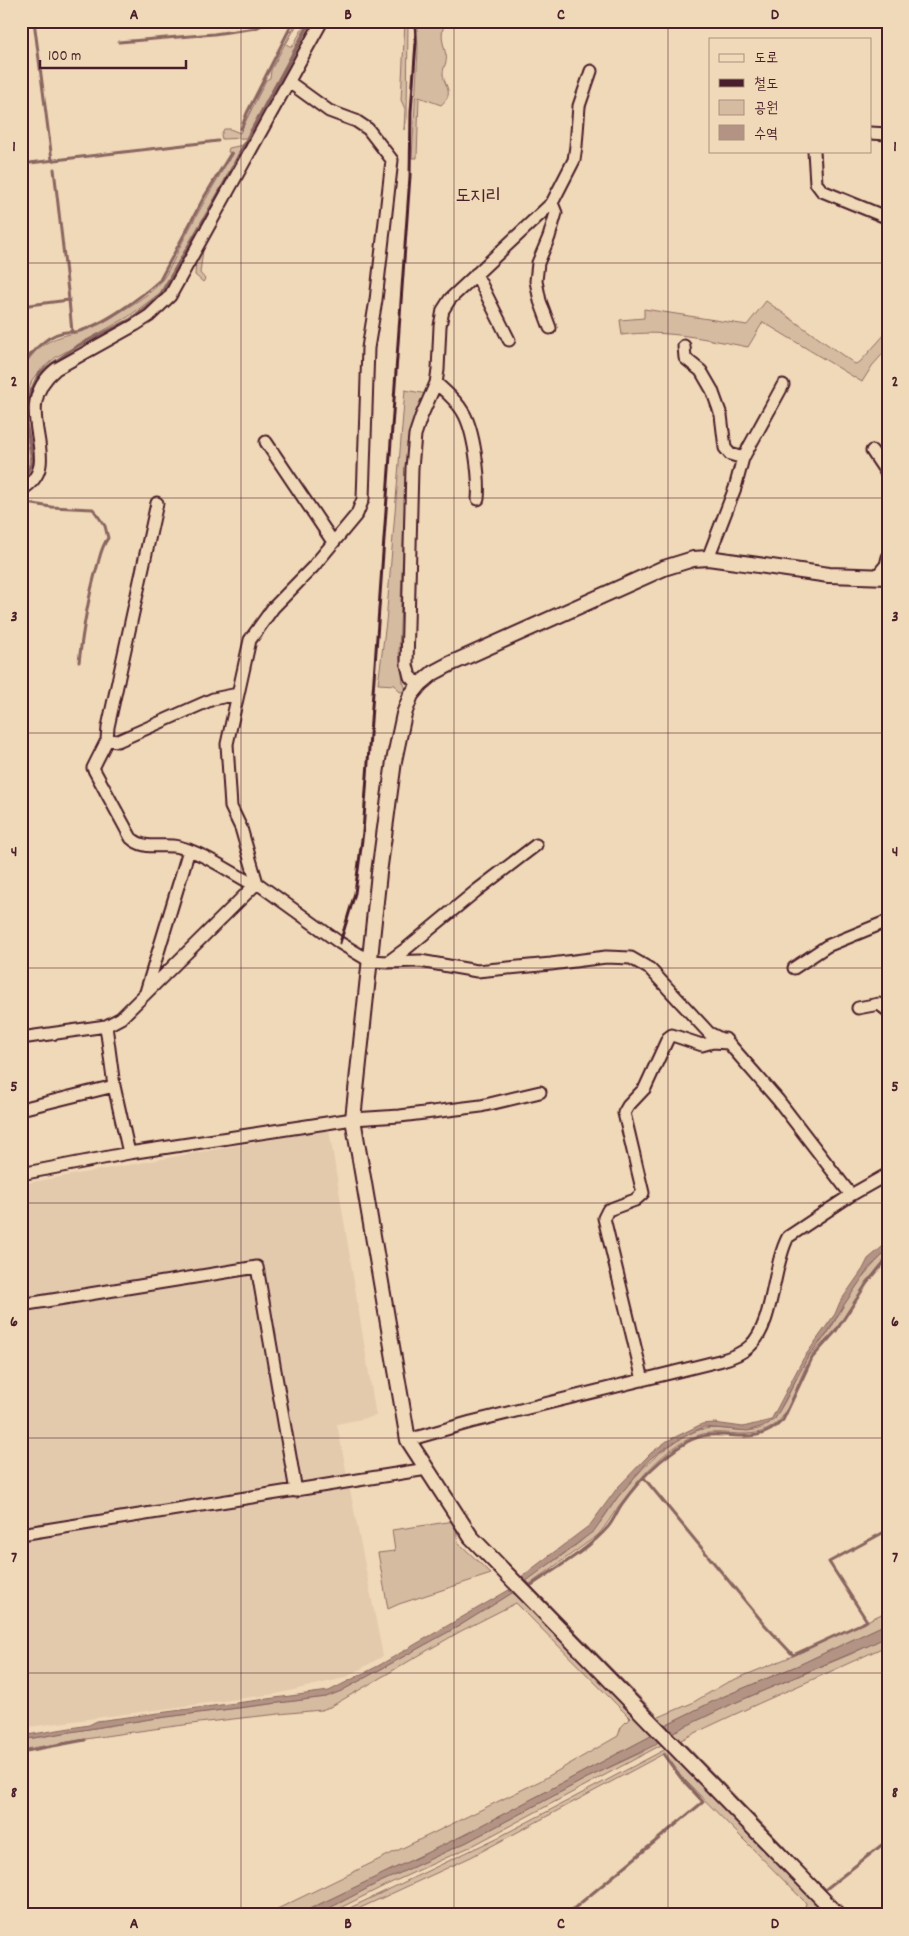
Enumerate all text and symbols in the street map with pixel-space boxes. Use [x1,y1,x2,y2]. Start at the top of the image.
text: A [130,4,139,27]
text: B [344,4,352,27]
text: C [557,4,565,27]
text: D [771,4,780,27]
scale bar [40,38,186,70]
legend [709,38,872,152]
text: 100 m [48,46,81,68]
text: 도로 [754,48,778,70]
text: 철도 [754,74,778,96]
text: 공원 [754,98,778,120]
text: 수역 [754,124,778,146]
text: 1 [12,136,16,159]
text: 1 [893,136,897,159]
district label: 도지리 [455,184,501,211]
text: 2 [11,371,18,394]
text: 2 [892,371,899,394]
text: 3 [10,606,18,629]
text: 3 [891,606,899,629]
text: 4 [11,841,17,864]
text: 4 [892,841,898,864]
text: 5 [10,1076,18,1099]
text: 5 [891,1076,899,1099]
text: 6 [10,1311,18,1334]
text: 6 [891,1311,899,1334]
text: 7 [11,1547,17,1570]
text: 7 [892,1547,898,1570]
text: 8 [11,1782,18,1805]
text: 8 [892,1782,899,1805]
text: A [130,1913,139,1936]
text: B [344,1913,352,1936]
text: C [557,1913,565,1936]
text: D [771,1913,780,1936]

